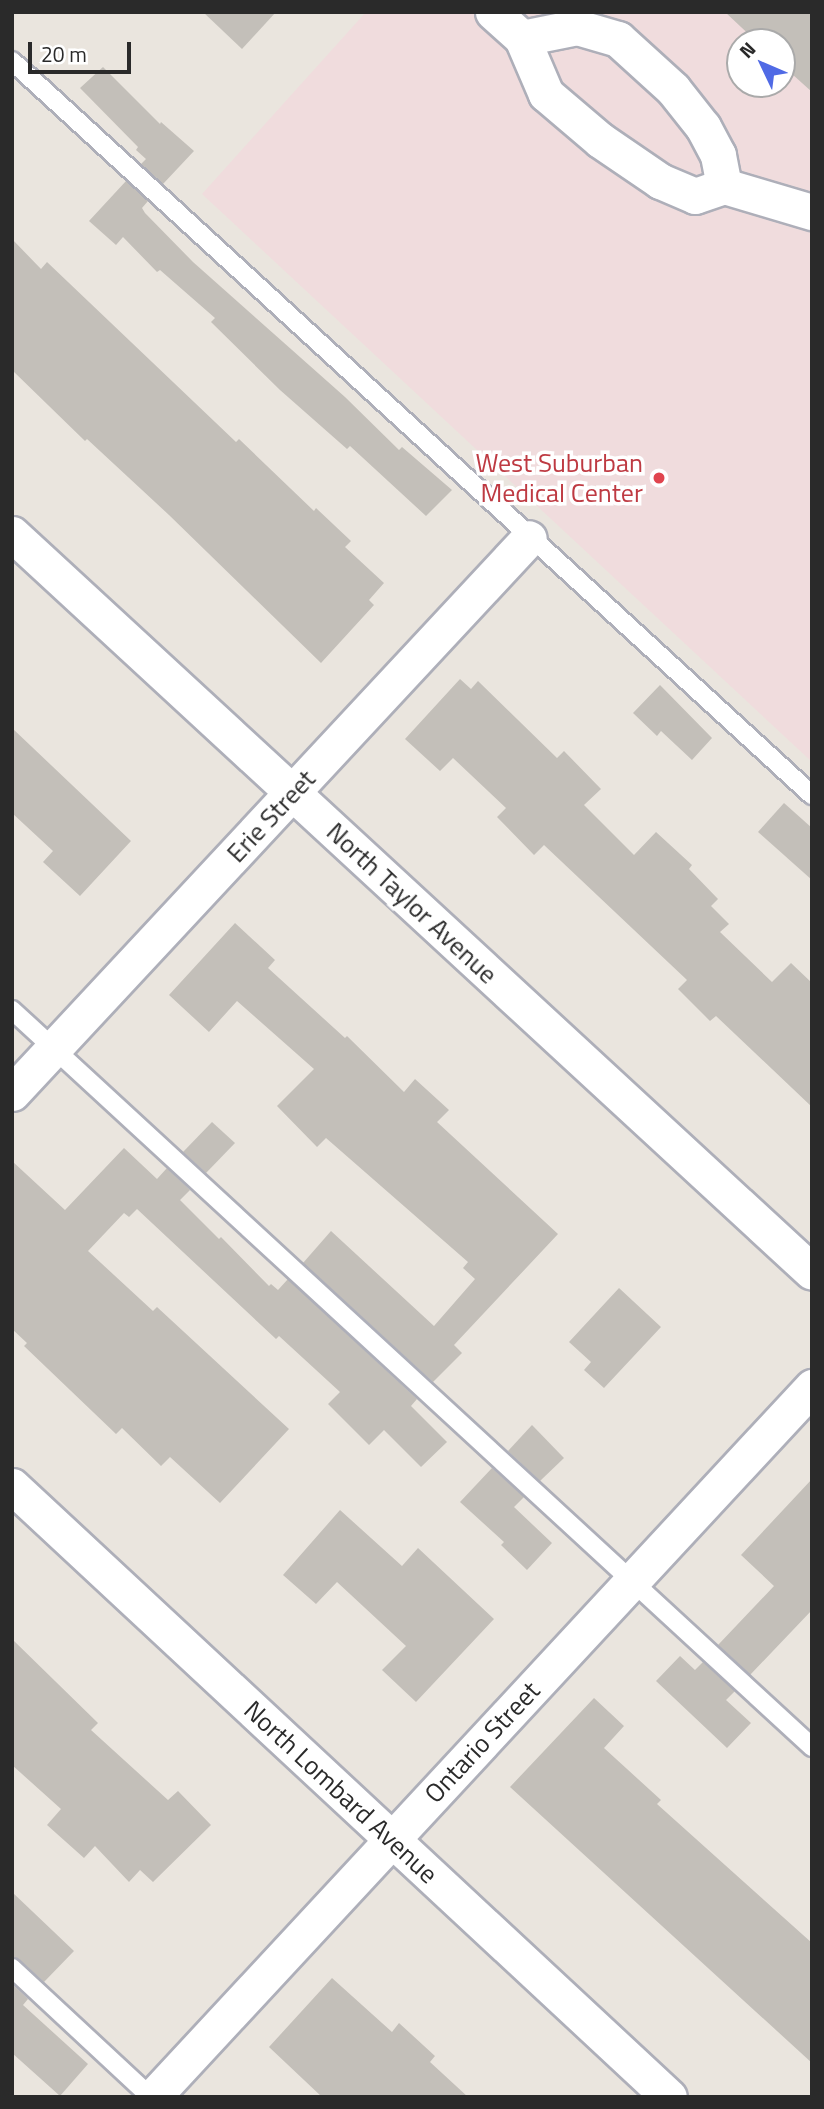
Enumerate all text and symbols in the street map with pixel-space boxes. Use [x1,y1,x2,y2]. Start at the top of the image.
scale bar [32,28,135,72]
north arrow [726,28,796,98]
text: N [732,35,762,64]
text: 20 m [41,38,87,70]
place label: West Suburban Medical Center [475,447,643,508]
marker: West Suburban Medical Center [649,468,669,488]
street label: Erie Street [220,763,322,869]
street label: North Taylor Avenue [320,816,504,990]
street label: Ontario Street [418,1675,546,1809]
street label: North Lombard Avenue [238,1694,444,1890]

